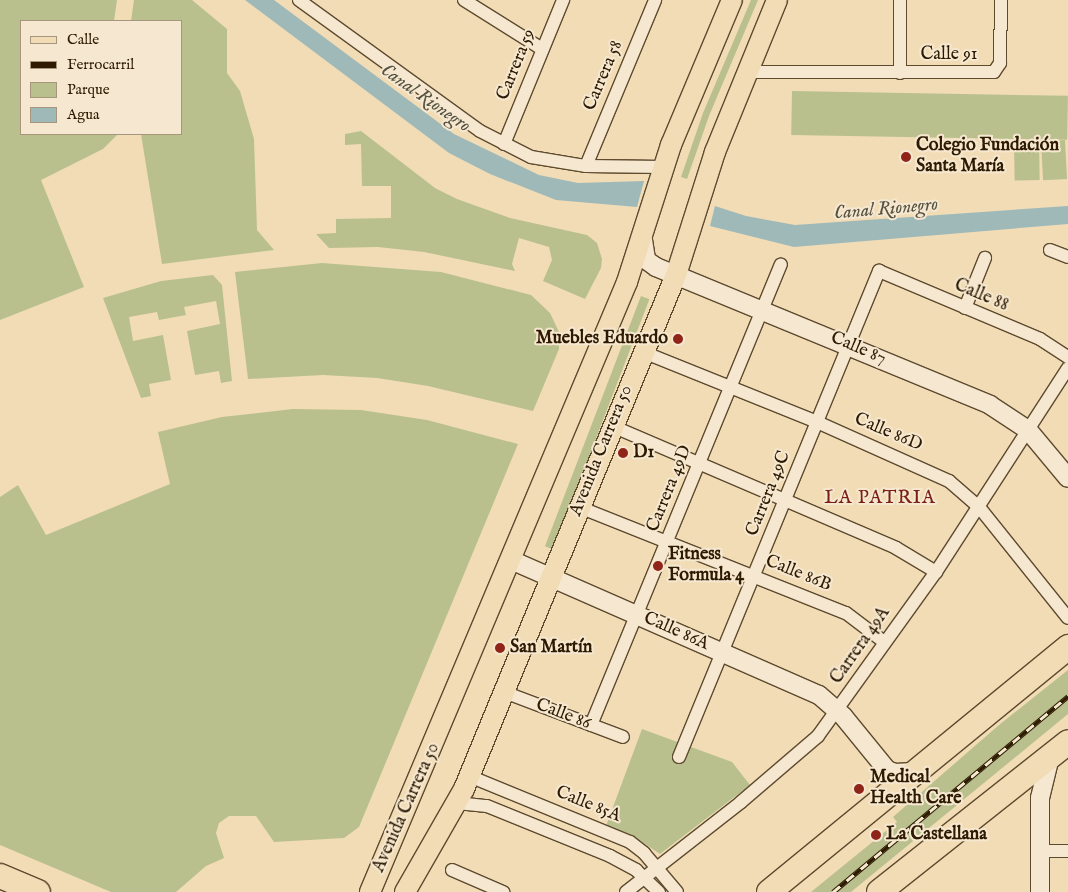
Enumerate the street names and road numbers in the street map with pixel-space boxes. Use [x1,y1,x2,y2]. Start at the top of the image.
street label: Carrera 59 [493,26,541,104]
street label: Carrera 58 [580,38,628,114]
street label: Calle 91 [920,44,978,66]
street label: Calle 88 [951,275,1011,317]
street label: Calle 87 [827,328,889,370]
street label: Avenida Carrera 50 [566,382,638,520]
street label: Calle 86D [851,409,925,457]
street label: Carrera 49D [643,443,697,535]
street label: Carrera 49C [742,448,796,540]
street label: Calle 86B [762,551,834,597]
street label: Carrera 49A [827,603,895,689]
street label: Calle 86A [640,608,712,656]
street label: Calle 86 [532,695,594,735]
street label: Avenida Carrera 50 [369,740,445,876]
street label: Calle 85A [552,782,624,828]

